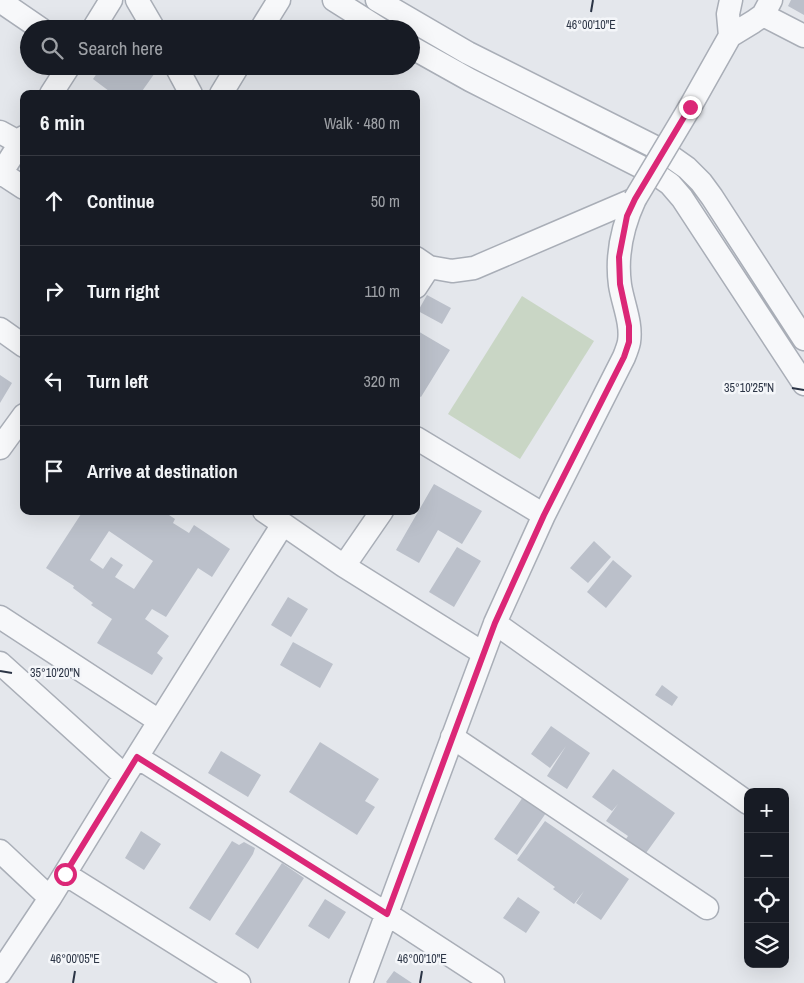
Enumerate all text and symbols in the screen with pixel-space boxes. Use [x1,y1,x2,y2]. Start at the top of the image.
text: 46°00'10"E [566,17,616,33]
search box [20,20,420,75]
icon: search [38,34,66,62]
text: Search here [78,35,163,61]
route end [679,96,702,119]
text: 6 min [40,108,85,137]
text: Walk · 480 m [324,112,400,134]
icon: ahead [40,187,68,215]
text: Continue [87,188,155,214]
text: 50 m [371,190,400,212]
icon: right [40,277,68,305]
text: Turn right [87,278,159,304]
text: 110 m [364,280,400,302]
icon: left [40,367,68,395]
text: Turn left [87,368,148,394]
text: 320 m [364,370,400,392]
text: 35°10'25"N [724,380,774,396]
icon: arrive [40,457,68,485]
text: Arrive at destination [87,458,238,484]
text: 35°10'20"N [30,665,80,681]
map controls [744,788,789,968]
button: + [744,788,789,833]
button: − [744,833,789,878]
route start [54,863,77,886]
button: locate [744,878,789,923]
button: layers [744,923,789,968]
text: 46°00'05"E [50,951,100,967]
text: 46°00'10"E [397,951,447,967]

